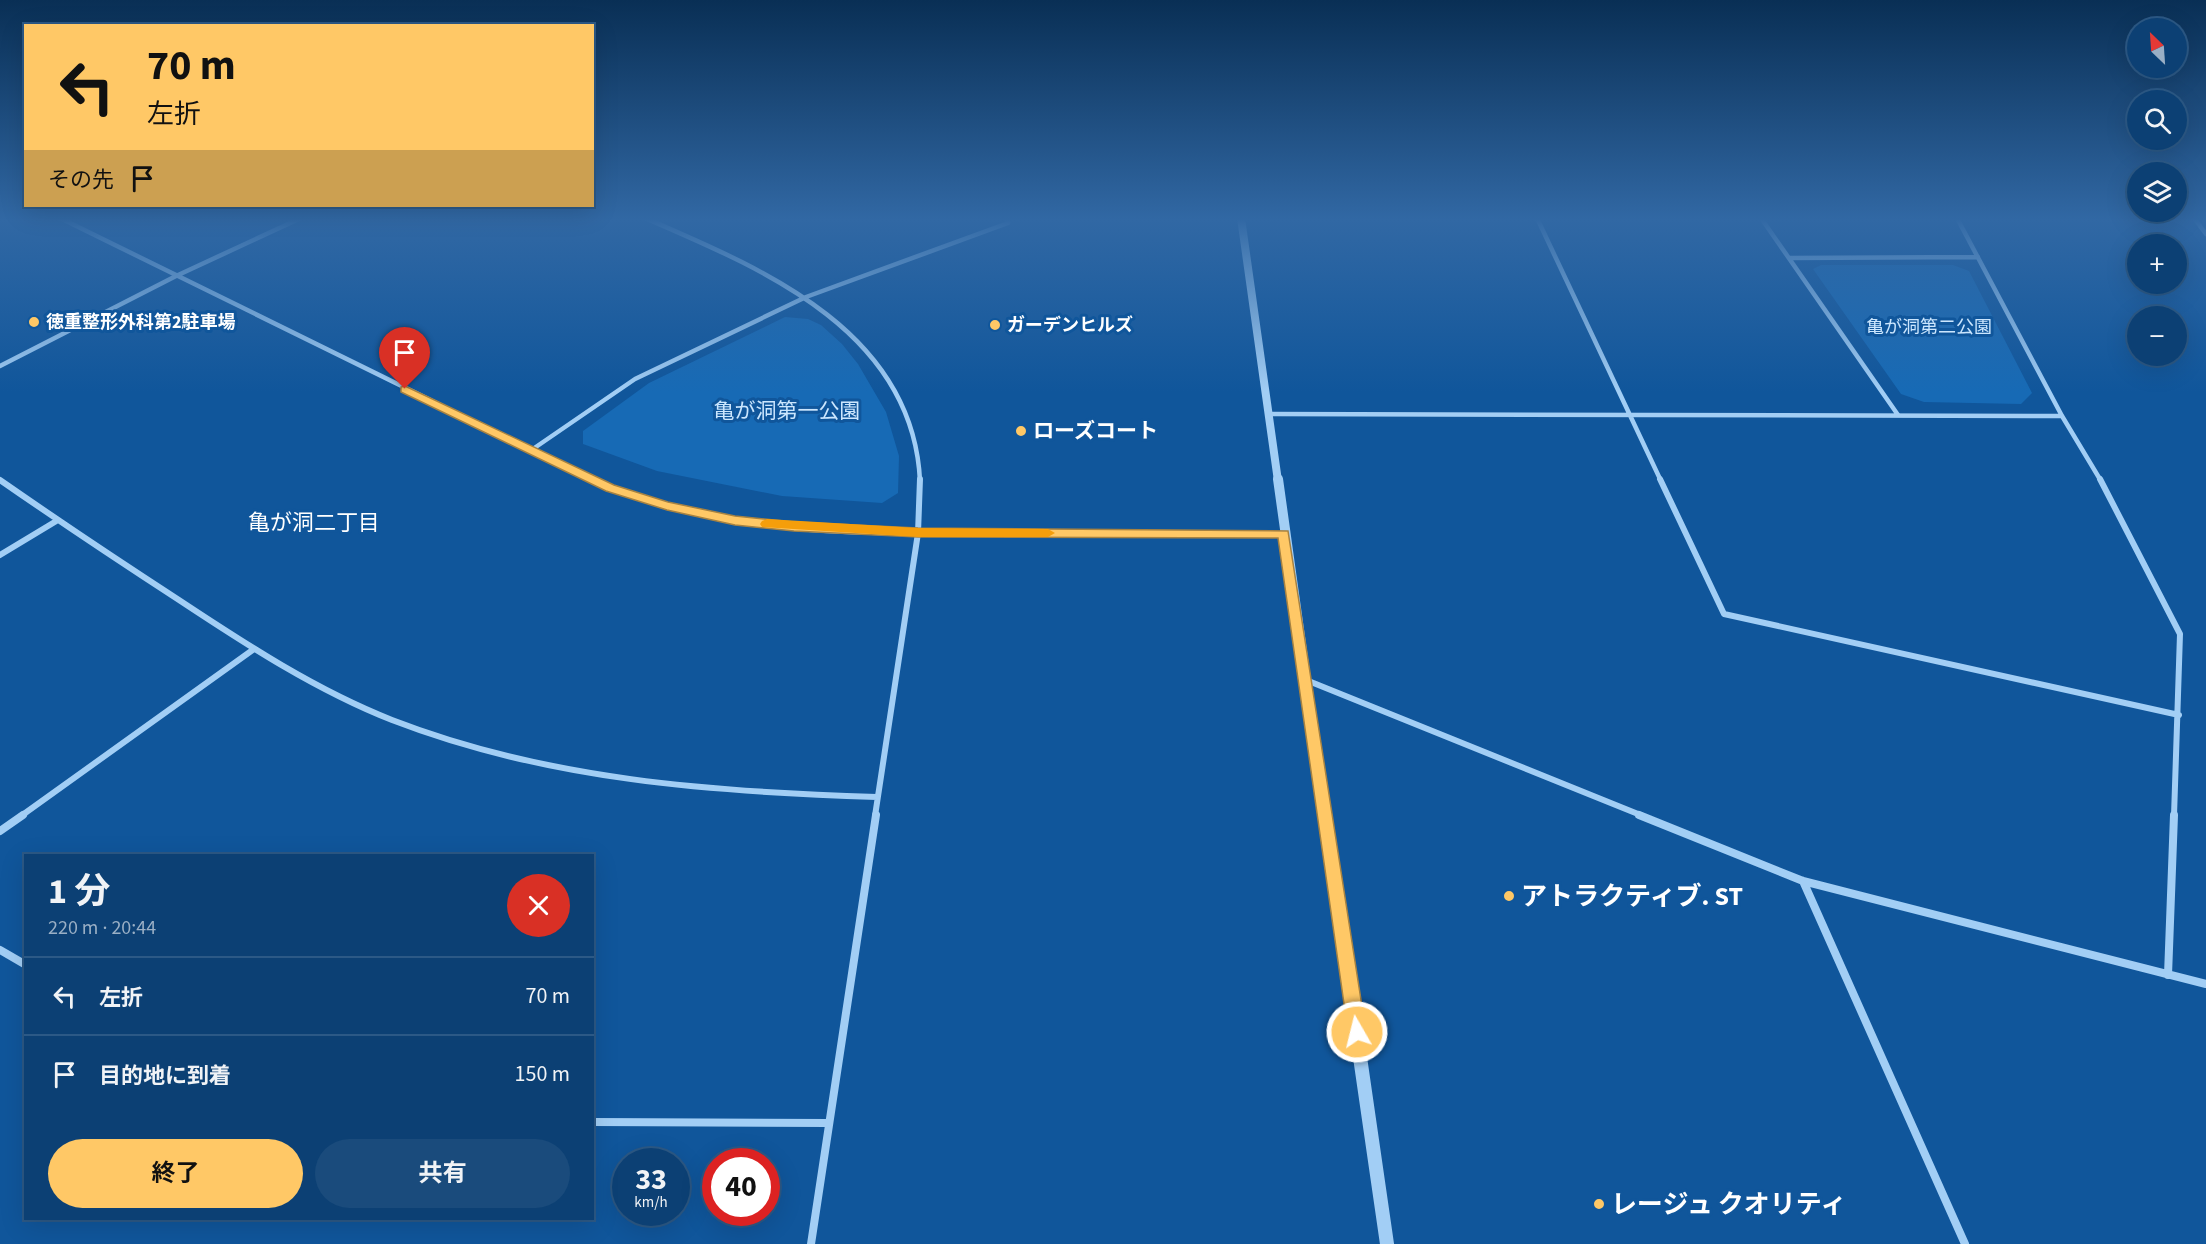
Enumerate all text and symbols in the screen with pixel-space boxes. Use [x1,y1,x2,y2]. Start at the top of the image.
north arrow [2127,18,2187,78]
map controls [2127,18,2187,366]
text: 70 m [147,36,236,96]
icon: left [48,48,126,126]
button: search [2127,90,2187,150]
text: 左折 [147,95,201,134]
icon: arrive [126,162,159,195]
button: layers [2127,162,2187,222]
text: その先 [48,164,114,196]
button: + [2127,234,2187,294]
button: − [2127,306,2187,366]
place label: 徳重整形外科第2駐車場 [46,310,236,335]
place label: ガーデンヒルズ [1007,313,1133,338]
marker: 徳重整形外科第2駐車場 [27,315,41,329]
park label: 亀が洞第二公園 [1866,315,1992,340]
marker: ガーデンヒルズ [988,318,1002,332]
pin [379,327,430,389]
icon: arrive [388,336,421,369]
park label: 亀が洞第一公園 [714,396,861,426]
place label: ローズコート [1033,416,1158,446]
marker: ローズコート [1014,424,1028,438]
district label: 亀が洞二丁目 [248,507,380,539]
text: 1 分 [48,866,110,917]
button: close [507,874,570,937]
place label: アトラクティブ. ST [1521,878,1743,915]
marker: アトラクティブ. ST [1502,889,1516,903]
text: 220 m · 20:44 [48,914,156,942]
icon: left [48,980,81,1013]
text: 70 m [525,980,570,1012]
text: 左折 [99,982,143,1014]
position arrow [1325,1000,1389,1064]
icon: arrive [48,1058,81,1091]
text: 150 m [515,1058,570,1090]
text: 目的地に到着 [99,1060,231,1092]
button: 終了 [48,1139,303,1208]
button: 共有 [315,1139,570,1208]
speed limit sign: 40 [702,1148,780,1226]
text: 33 [635,1158,667,1201]
place label: レージュ クオリティ [1611,1186,1846,1223]
text: km/h [634,1192,668,1213]
marker: レージュ クオリティ [1592,1197,1606,1211]

